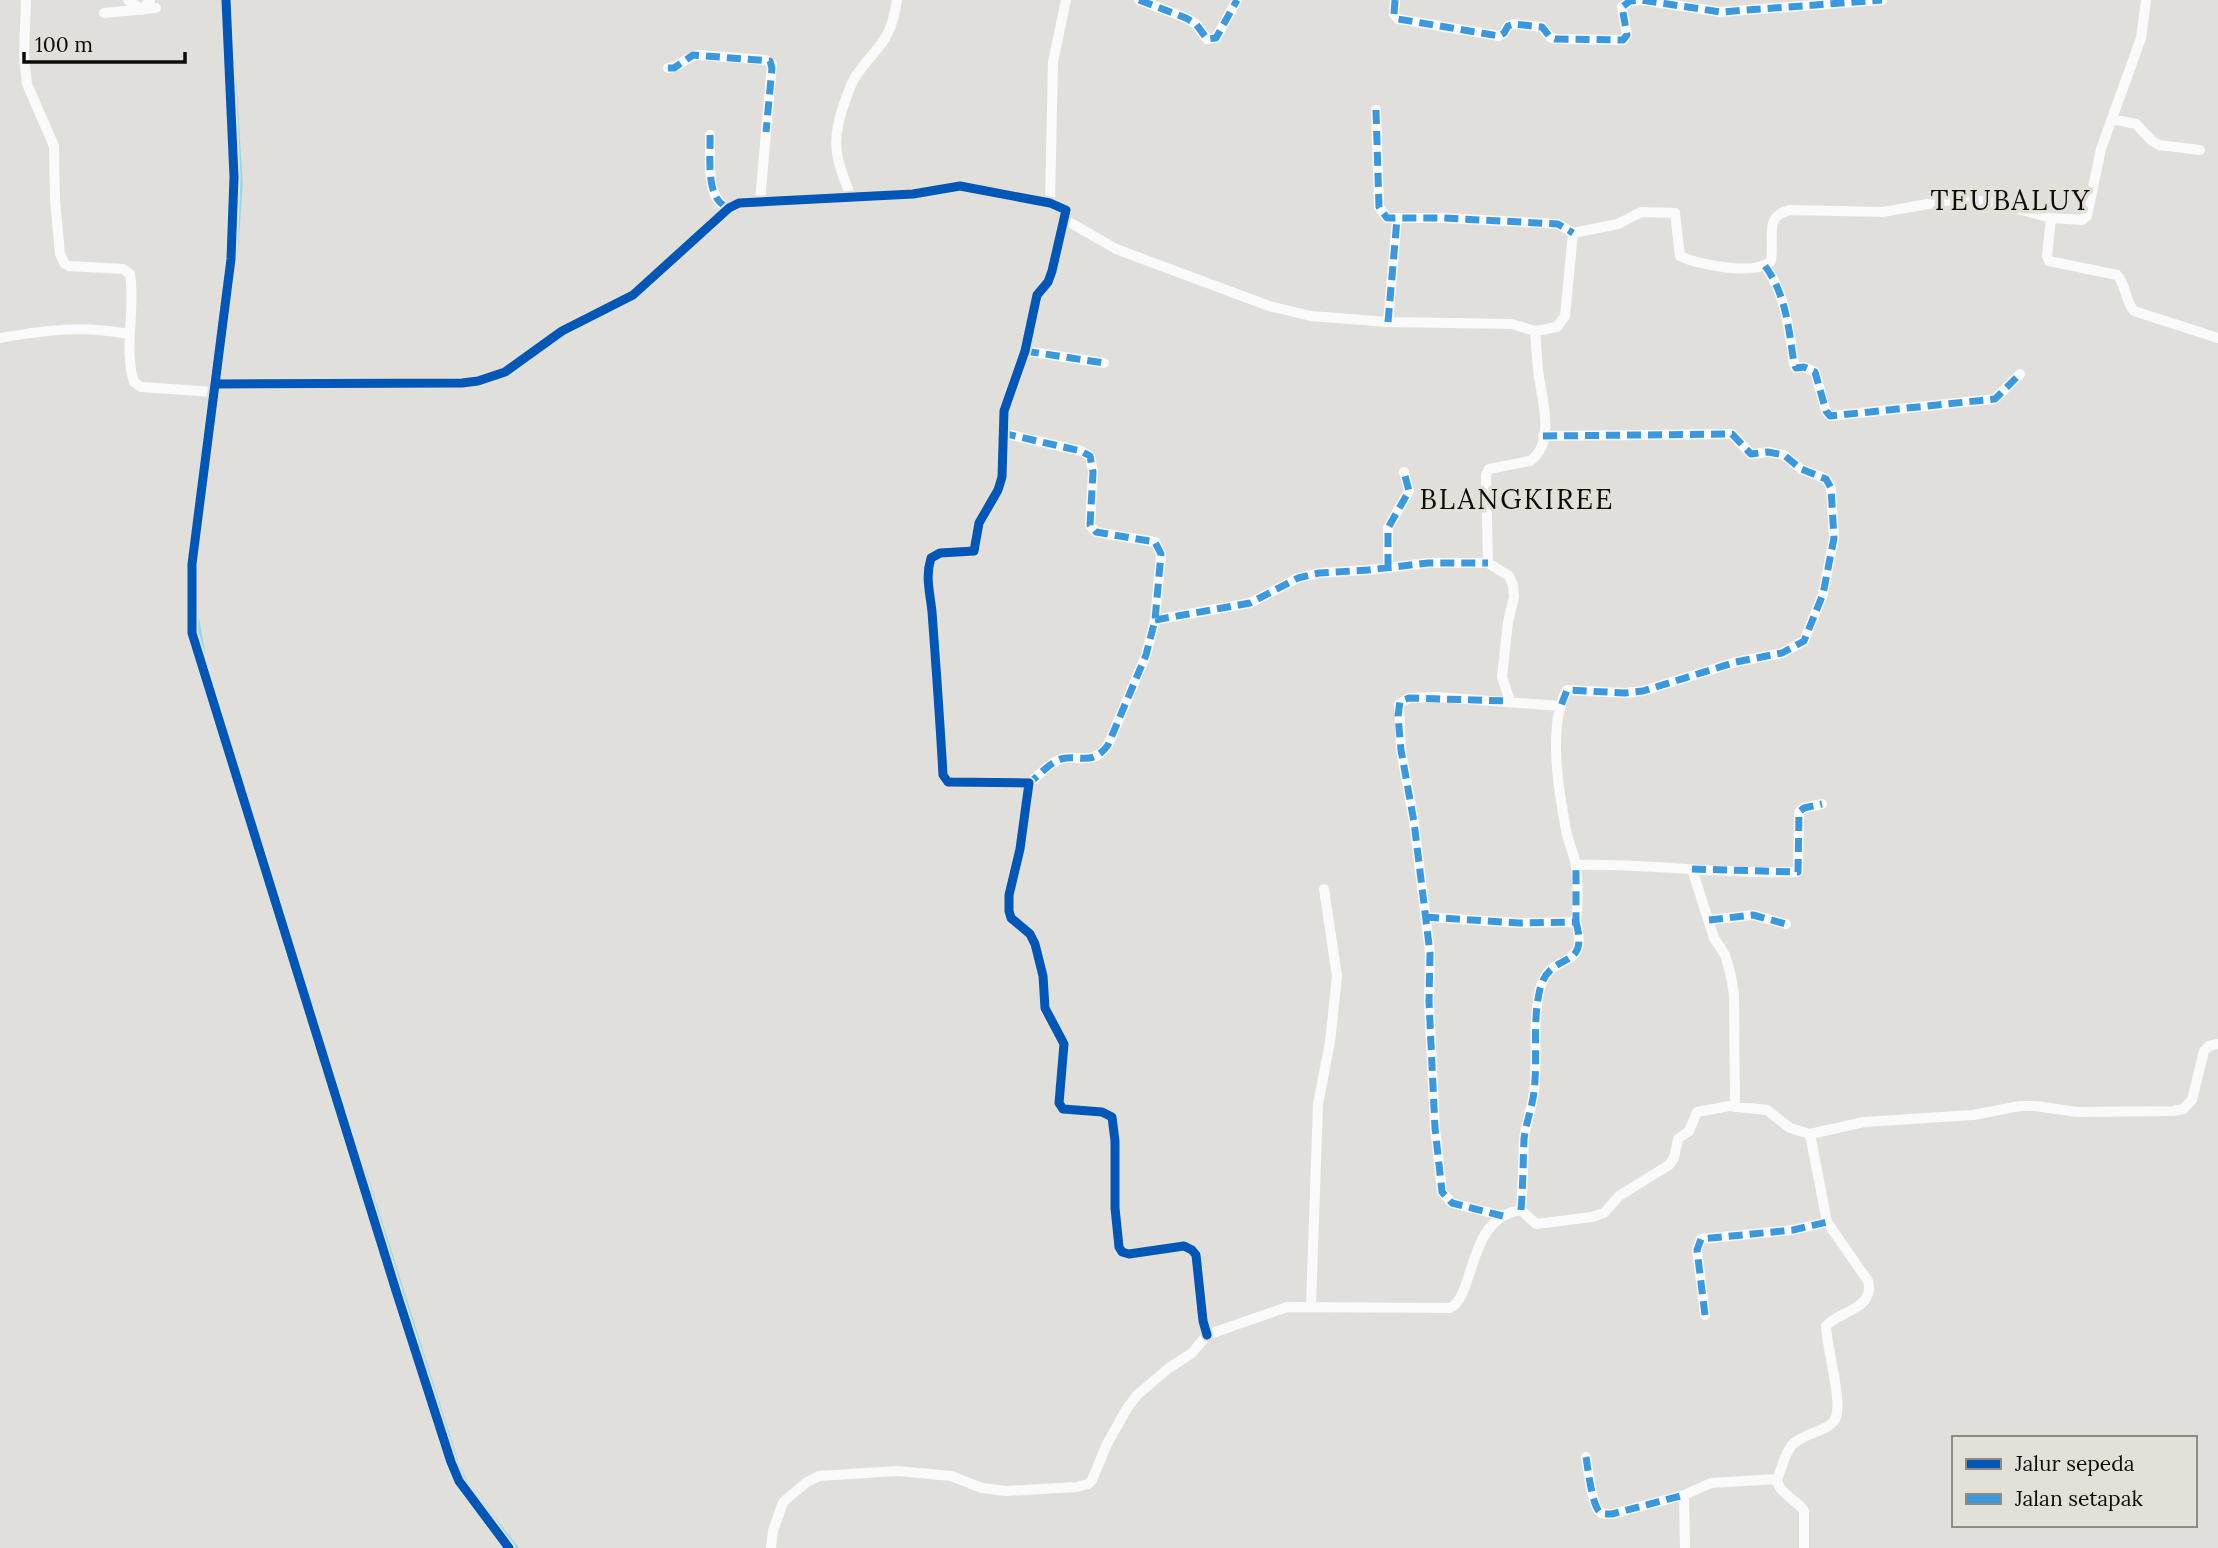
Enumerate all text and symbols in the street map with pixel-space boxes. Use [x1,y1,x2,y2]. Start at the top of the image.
scale bar [24,21,186,65]
text: 100 m [35,31,93,58]
district label: TEUBALUY [1930,182,2092,218]
district label: BLANGKIREE [1420,481,1614,517]
legend [1952,1436,2197,1527]
text: Jalur sepeda [2014,1450,2135,1477]
text: Jalan setapak [2014,1485,2143,1512]

